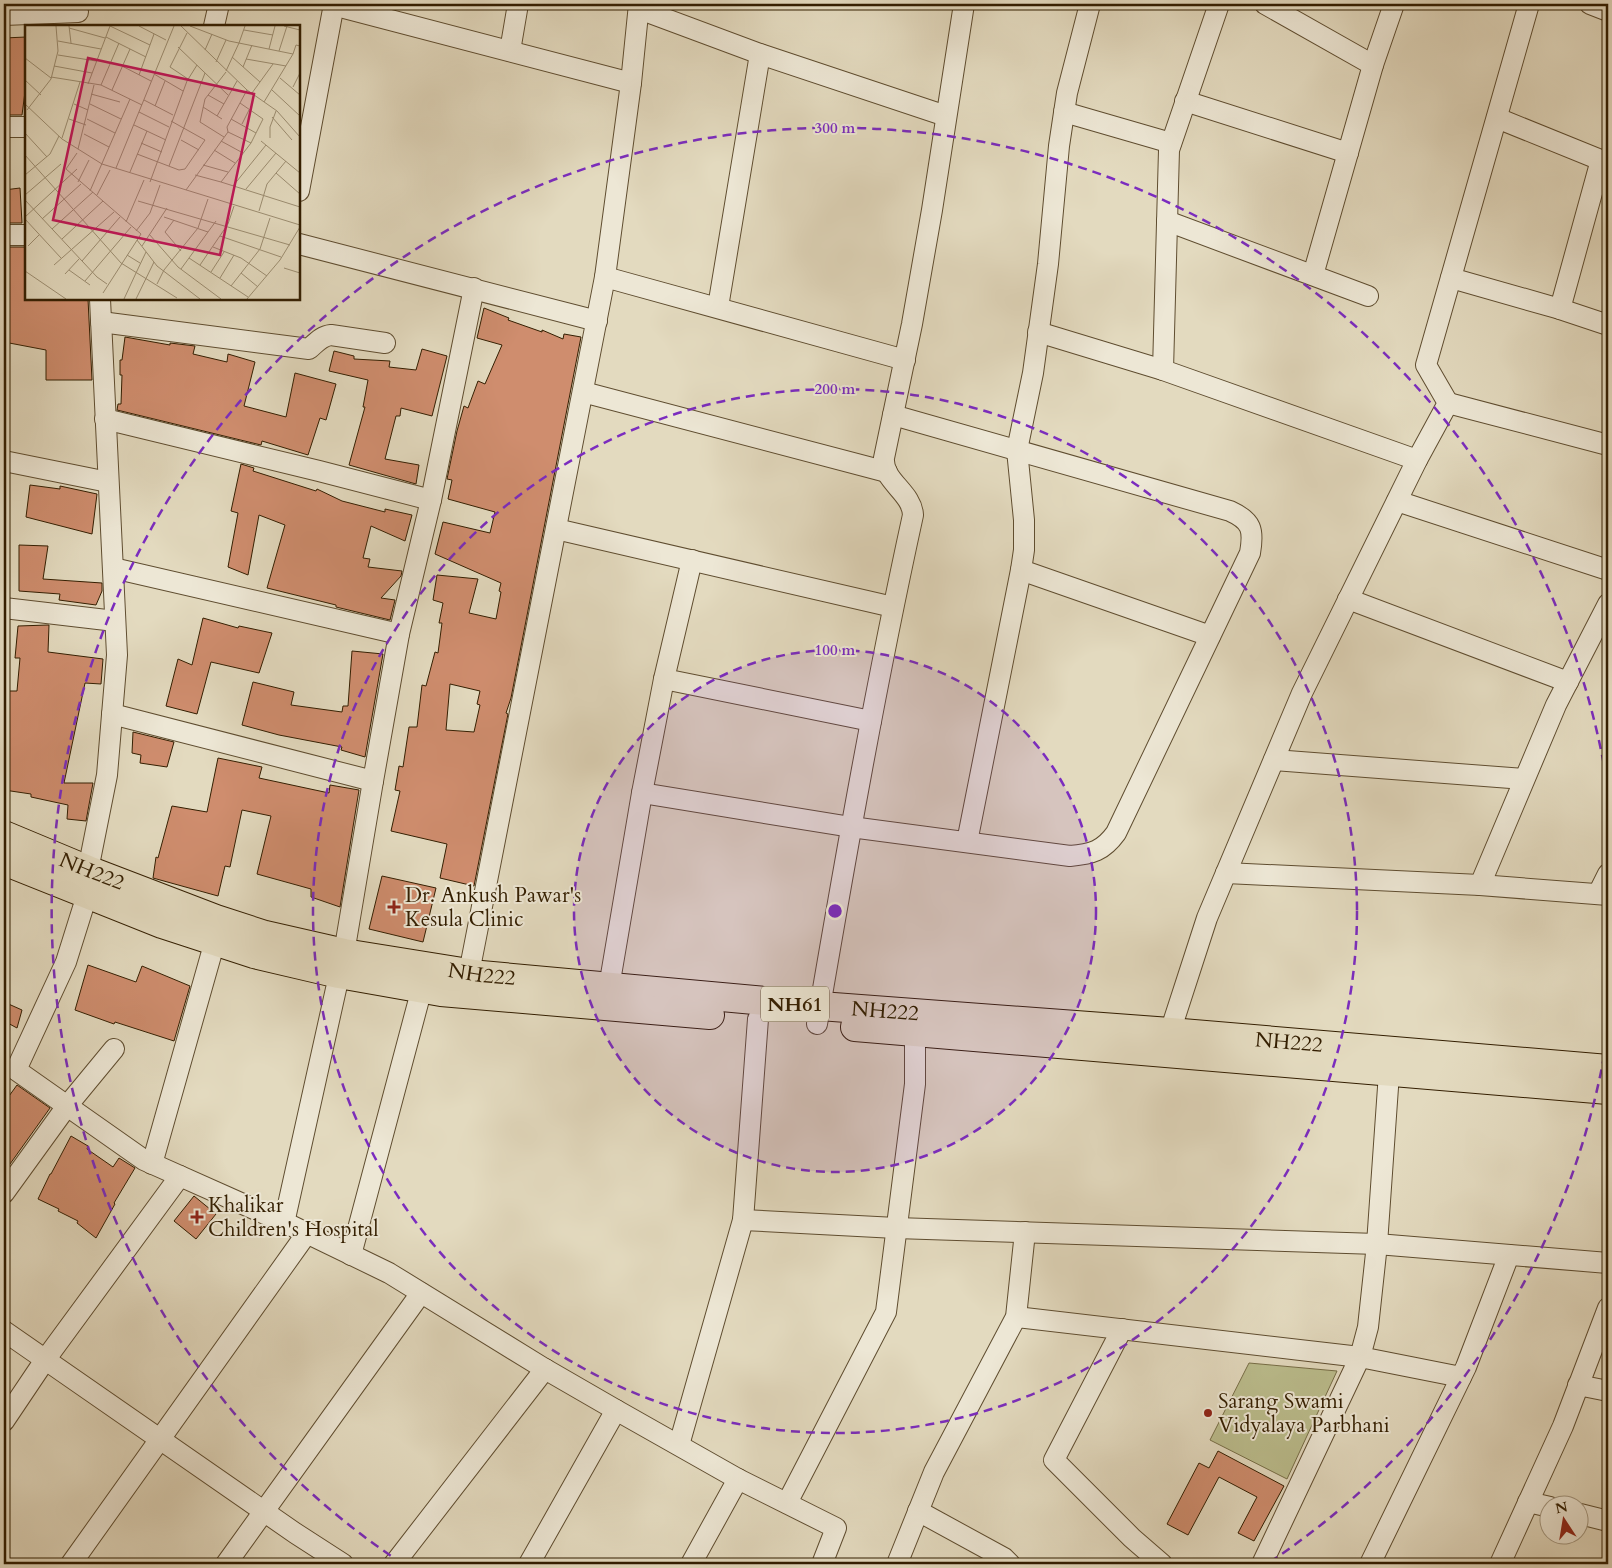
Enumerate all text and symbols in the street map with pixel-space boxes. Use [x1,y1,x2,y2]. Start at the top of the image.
inset map [25,25,300,300]
text: 300 m [815,118,856,138]
text: 200 m [815,379,856,399]
text: 100 m [815,640,856,660]
street label: NH222 [55,845,129,897]
place label: Dr. Ankush Pawar's Kesula Clinic [405,881,581,934]
marker: Dr. Ankush Pawar's Kesula Clinic [387,900,401,914]
centre of rings [826,902,844,920]
street label: NH222 [446,955,517,993]
road number: NH61 [761,986,829,1022]
street label: NH222 [850,994,920,1028]
street label: NH222 [1254,1025,1324,1059]
place label: Khalikar Children's Hospital [208,1191,379,1244]
marker: Khalikar Children's Hospital [190,1210,204,1224]
place label: Sarang Swami Vidyalaya Parbhani [1218,1387,1390,1440]
marker: Sarang Swami Vidyalaya Parbhani [1202,1407,1214,1419]
north arrow [1540,1496,1590,1546]
text: N [1553,1497,1569,1518]

